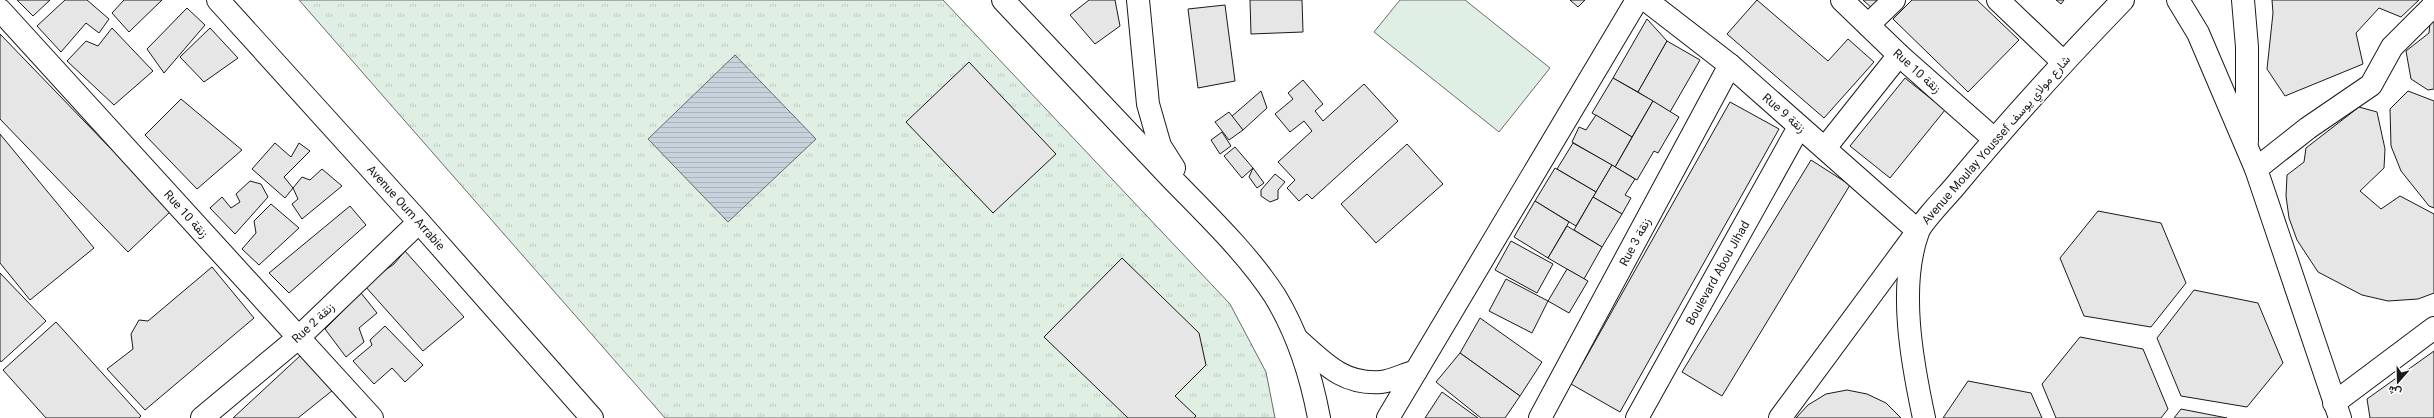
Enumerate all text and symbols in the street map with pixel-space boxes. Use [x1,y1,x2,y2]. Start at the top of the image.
street label: Rue 10 زنقة [1888,45,1944,98]
street label: Avenue Moulay Youssef شارع مولاي يوسف [1918,52,2075,229]
street label: Rue 9 زنقة [1758,90,1809,138]
street label: Avenue Oum Arrabie [362,162,448,255]
street label: Rue 10 زنقة [159,187,212,243]
street label: Rue 3 زنقة [1616,215,1656,270]
street label: Boulevard Abou Jihad [1682,218,1755,329]
street label: Rue 2 زنقة [288,299,339,348]
north arrow [2378,362,2418,402]
text: ش [2386,380,2404,400]

